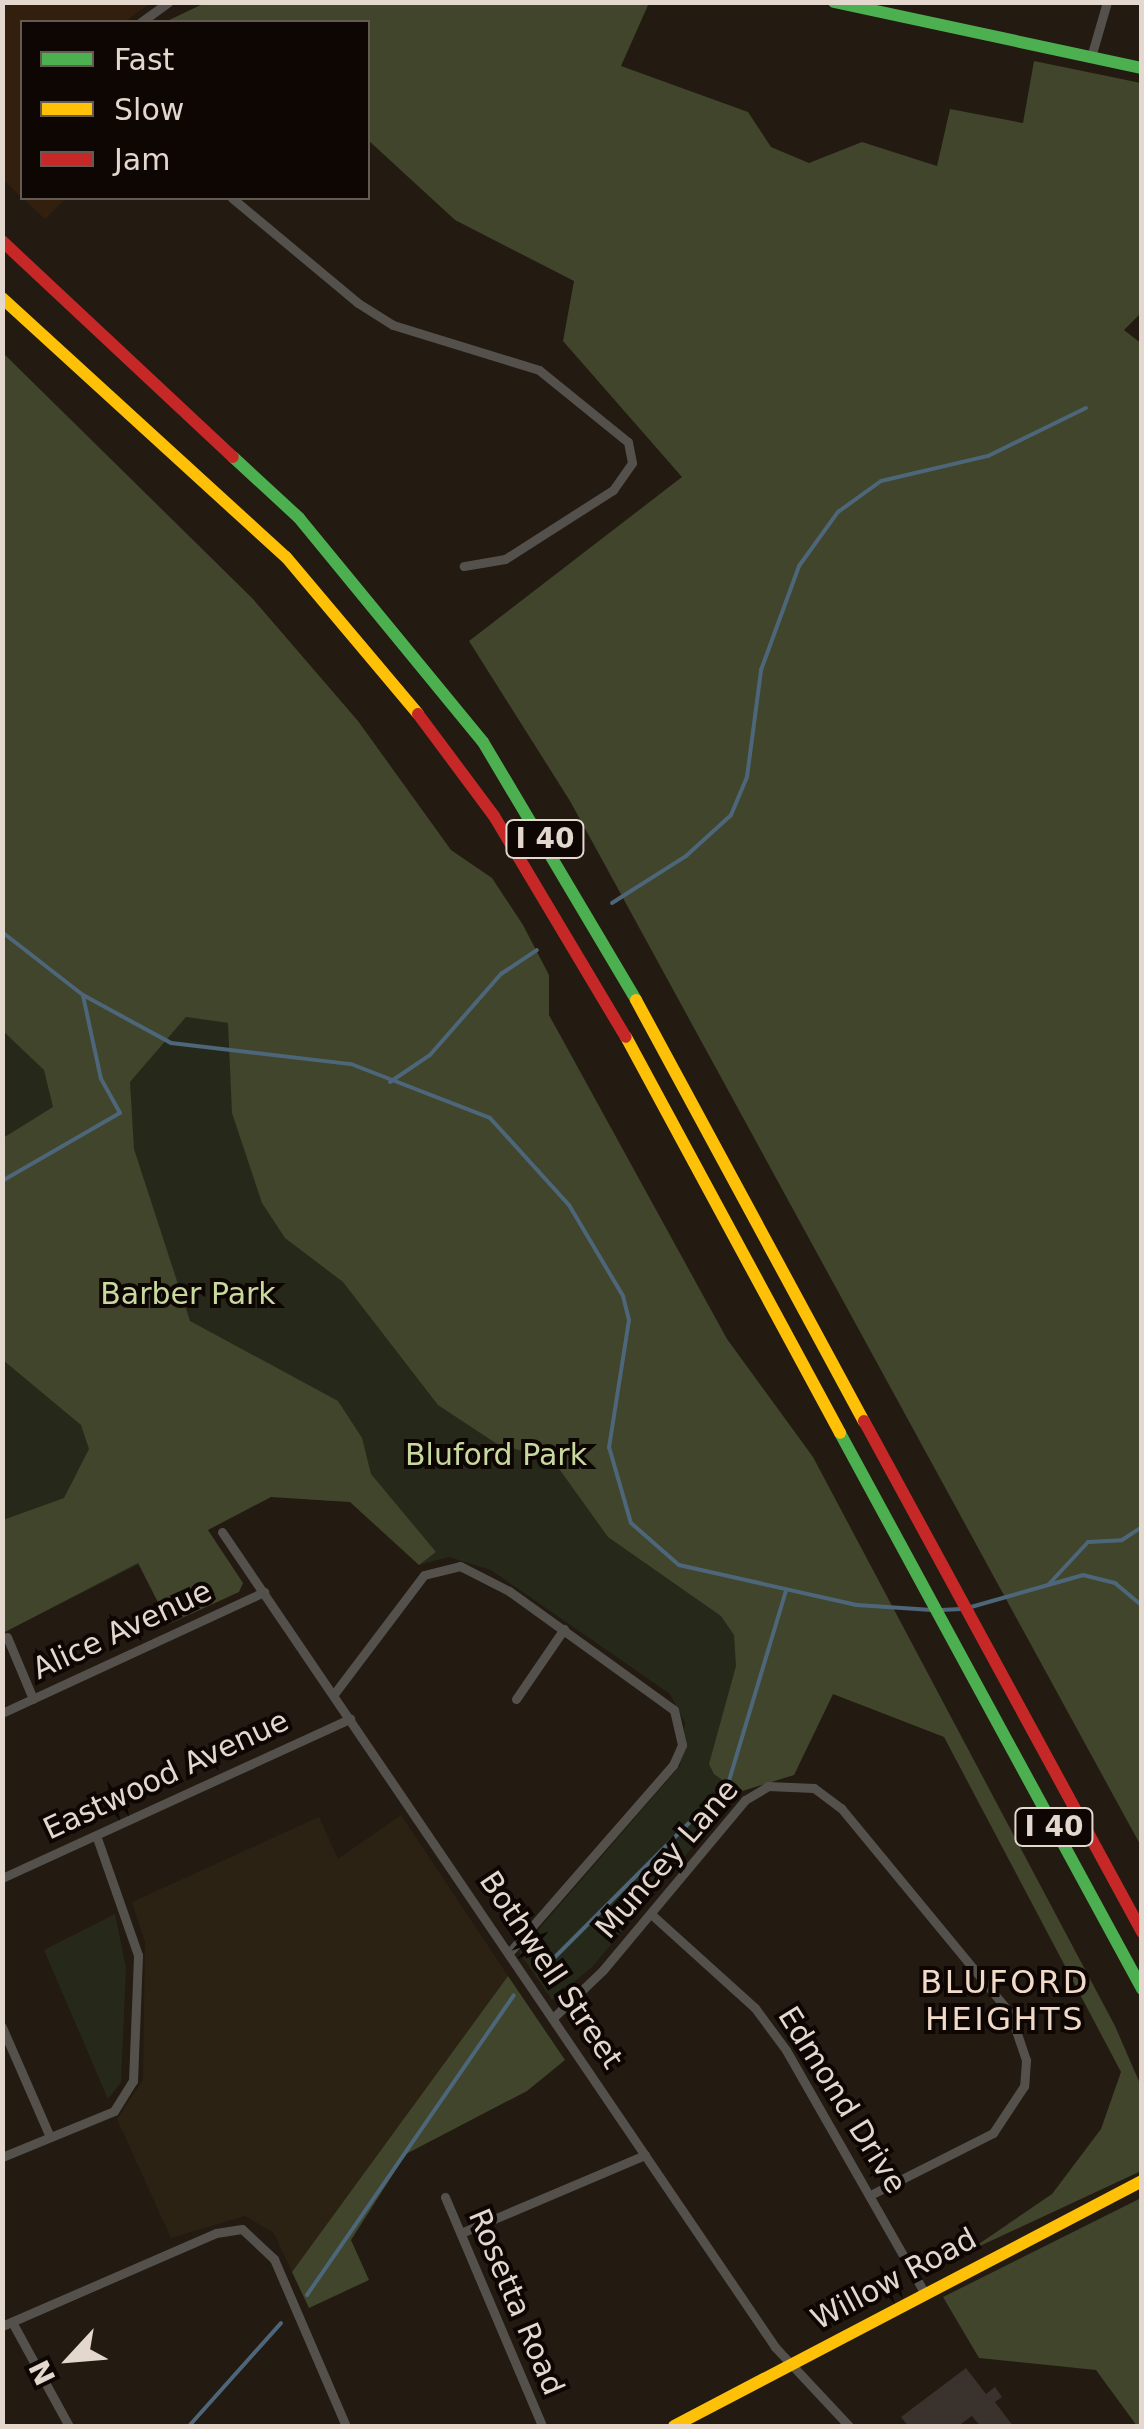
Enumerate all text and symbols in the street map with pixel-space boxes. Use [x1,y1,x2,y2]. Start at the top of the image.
legend [20,20,370,200]
text: Fast [114,42,174,77]
text: Slow [114,92,184,127]
text: Jam [114,142,170,177]
road number: I 40 [505,816,585,862]
park label: Barber Park [100,1276,276,1312]
park label: Bluford Park [405,1437,587,1473]
street label: Alice Avenue [27,1573,217,1687]
street label: Eastwood Avenue [38,1702,294,1848]
street label: Muncey Lane [588,1772,746,1946]
road number: I 40 [1014,1804,1094,1850]
street label: Bothwell Street [472,1865,630,2075]
district label: BLUFORD HEIGHTS [920,1964,1090,2039]
street label: Edmond Drive [770,2000,914,2200]
street label: Rosetta Road [461,2204,571,2400]
street label: Willow Road [805,2220,983,2338]
north arrow [20,2309,120,2409]
text: N [23,2355,63,2390]

